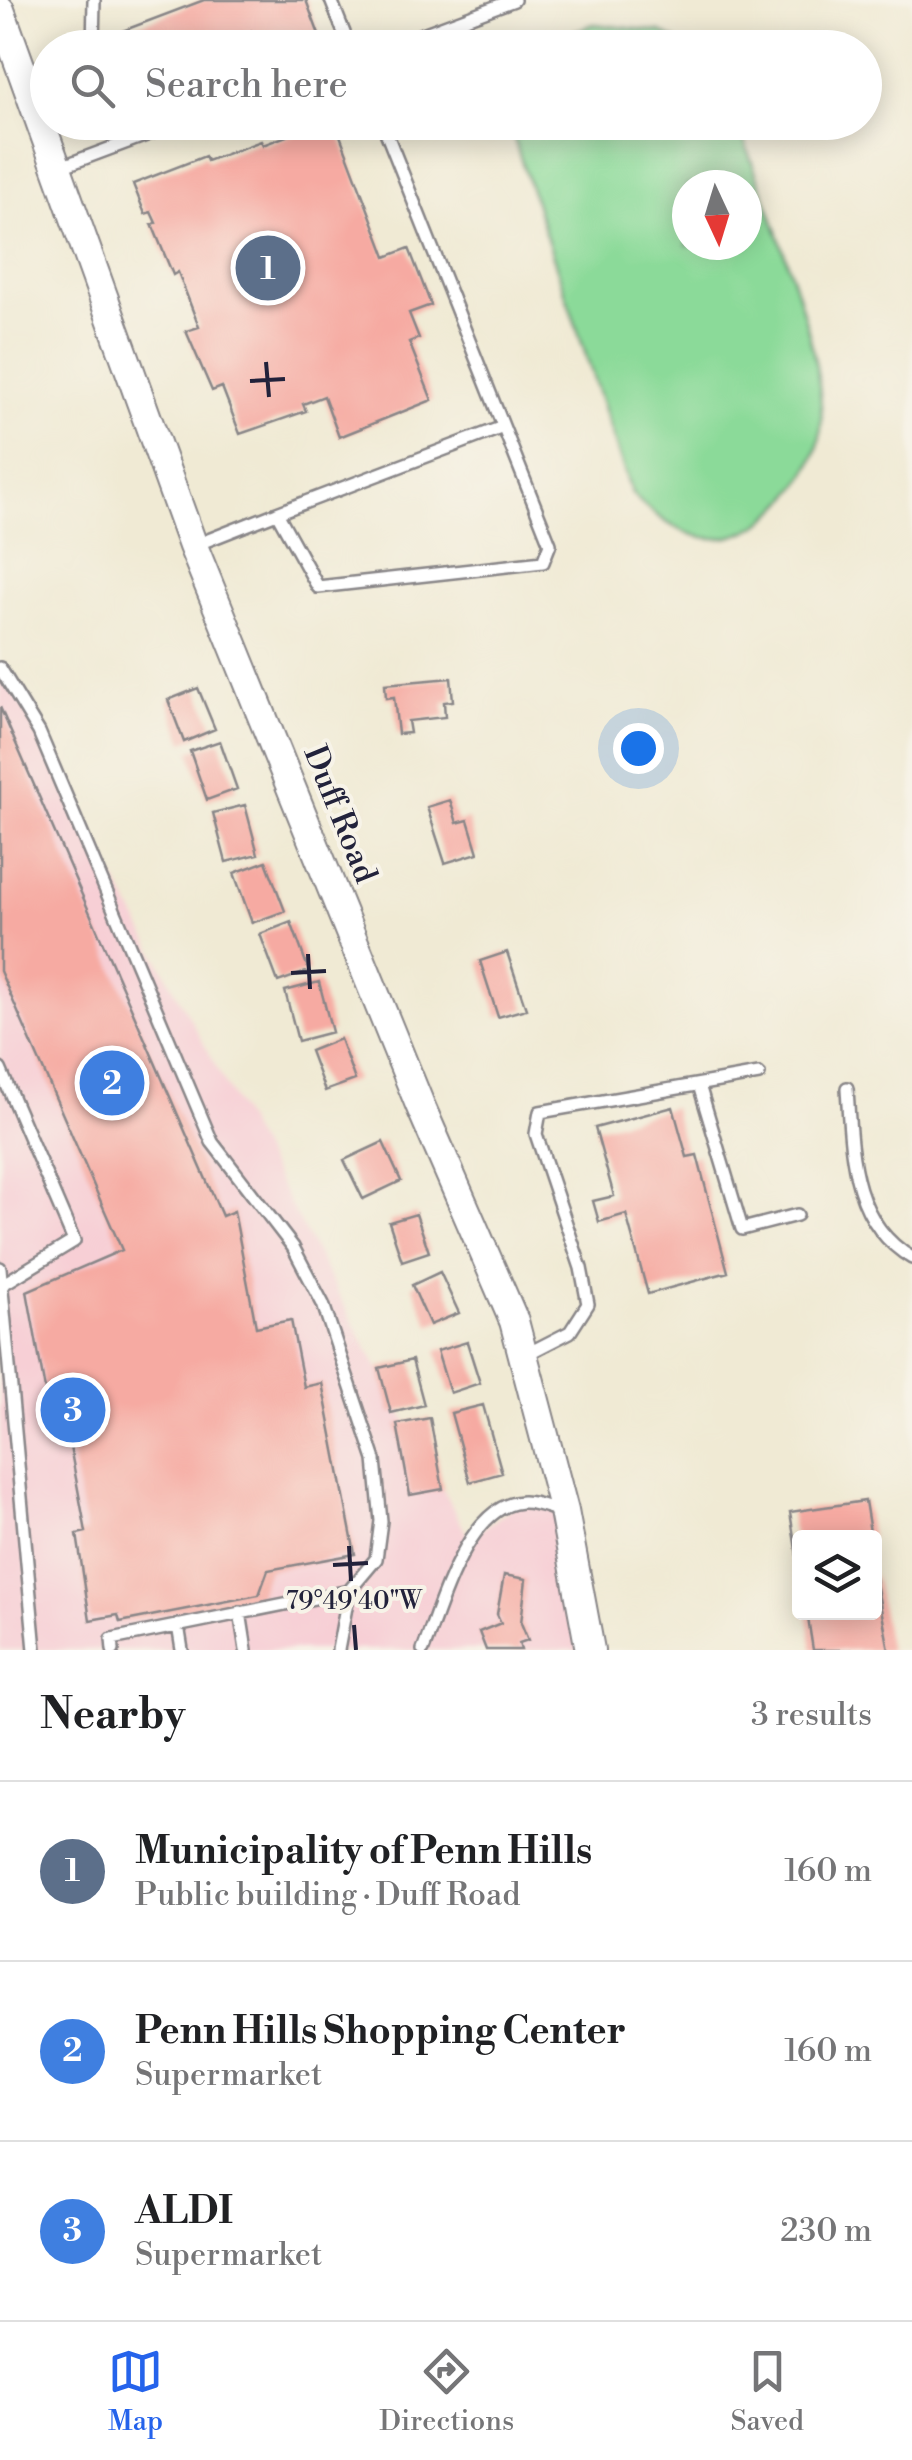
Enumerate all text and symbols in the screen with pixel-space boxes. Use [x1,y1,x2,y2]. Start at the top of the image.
search box [30,30,882,140]
icon: search [65,58,120,113]
text: Search here [145,62,348,109]
north arrow [672,170,762,260]
pin: 1 [236,230,300,306]
your location [613,723,664,774]
street label: Duff Road [294,740,386,889]
pin: 2 [80,1046,144,1120]
pin: 3 [40,1372,106,1448]
map controls [792,1530,882,1620]
button: layers [792,1530,882,1620]
text: 79°49'40"W [286,1586,423,1617]
text: Nearby [40,1689,185,1742]
text: 3 results [751,1695,872,1735]
text: Municipality of Penn Hills [135,1828,592,1875]
text: 1 [65,1851,80,1891]
text: 160 m [784,1851,872,1891]
text: Public building · Duff Road [135,1875,520,1915]
text: Penn Hills Shopping Center [135,2008,626,2055]
text: 2 [62,2031,83,2071]
text: 160 m [784,2031,872,2071]
text: Supermarket [135,2055,322,2095]
text: ALDI [135,2188,233,2235]
text: 3 [63,2211,82,2251]
text: 230 m [780,2211,872,2251]
text: Supermarket [135,2235,322,2275]
tab: Map [108,2344,163,2439]
tab: Directions [379,2344,514,2439]
tab: Saved [730,2344,804,2439]

